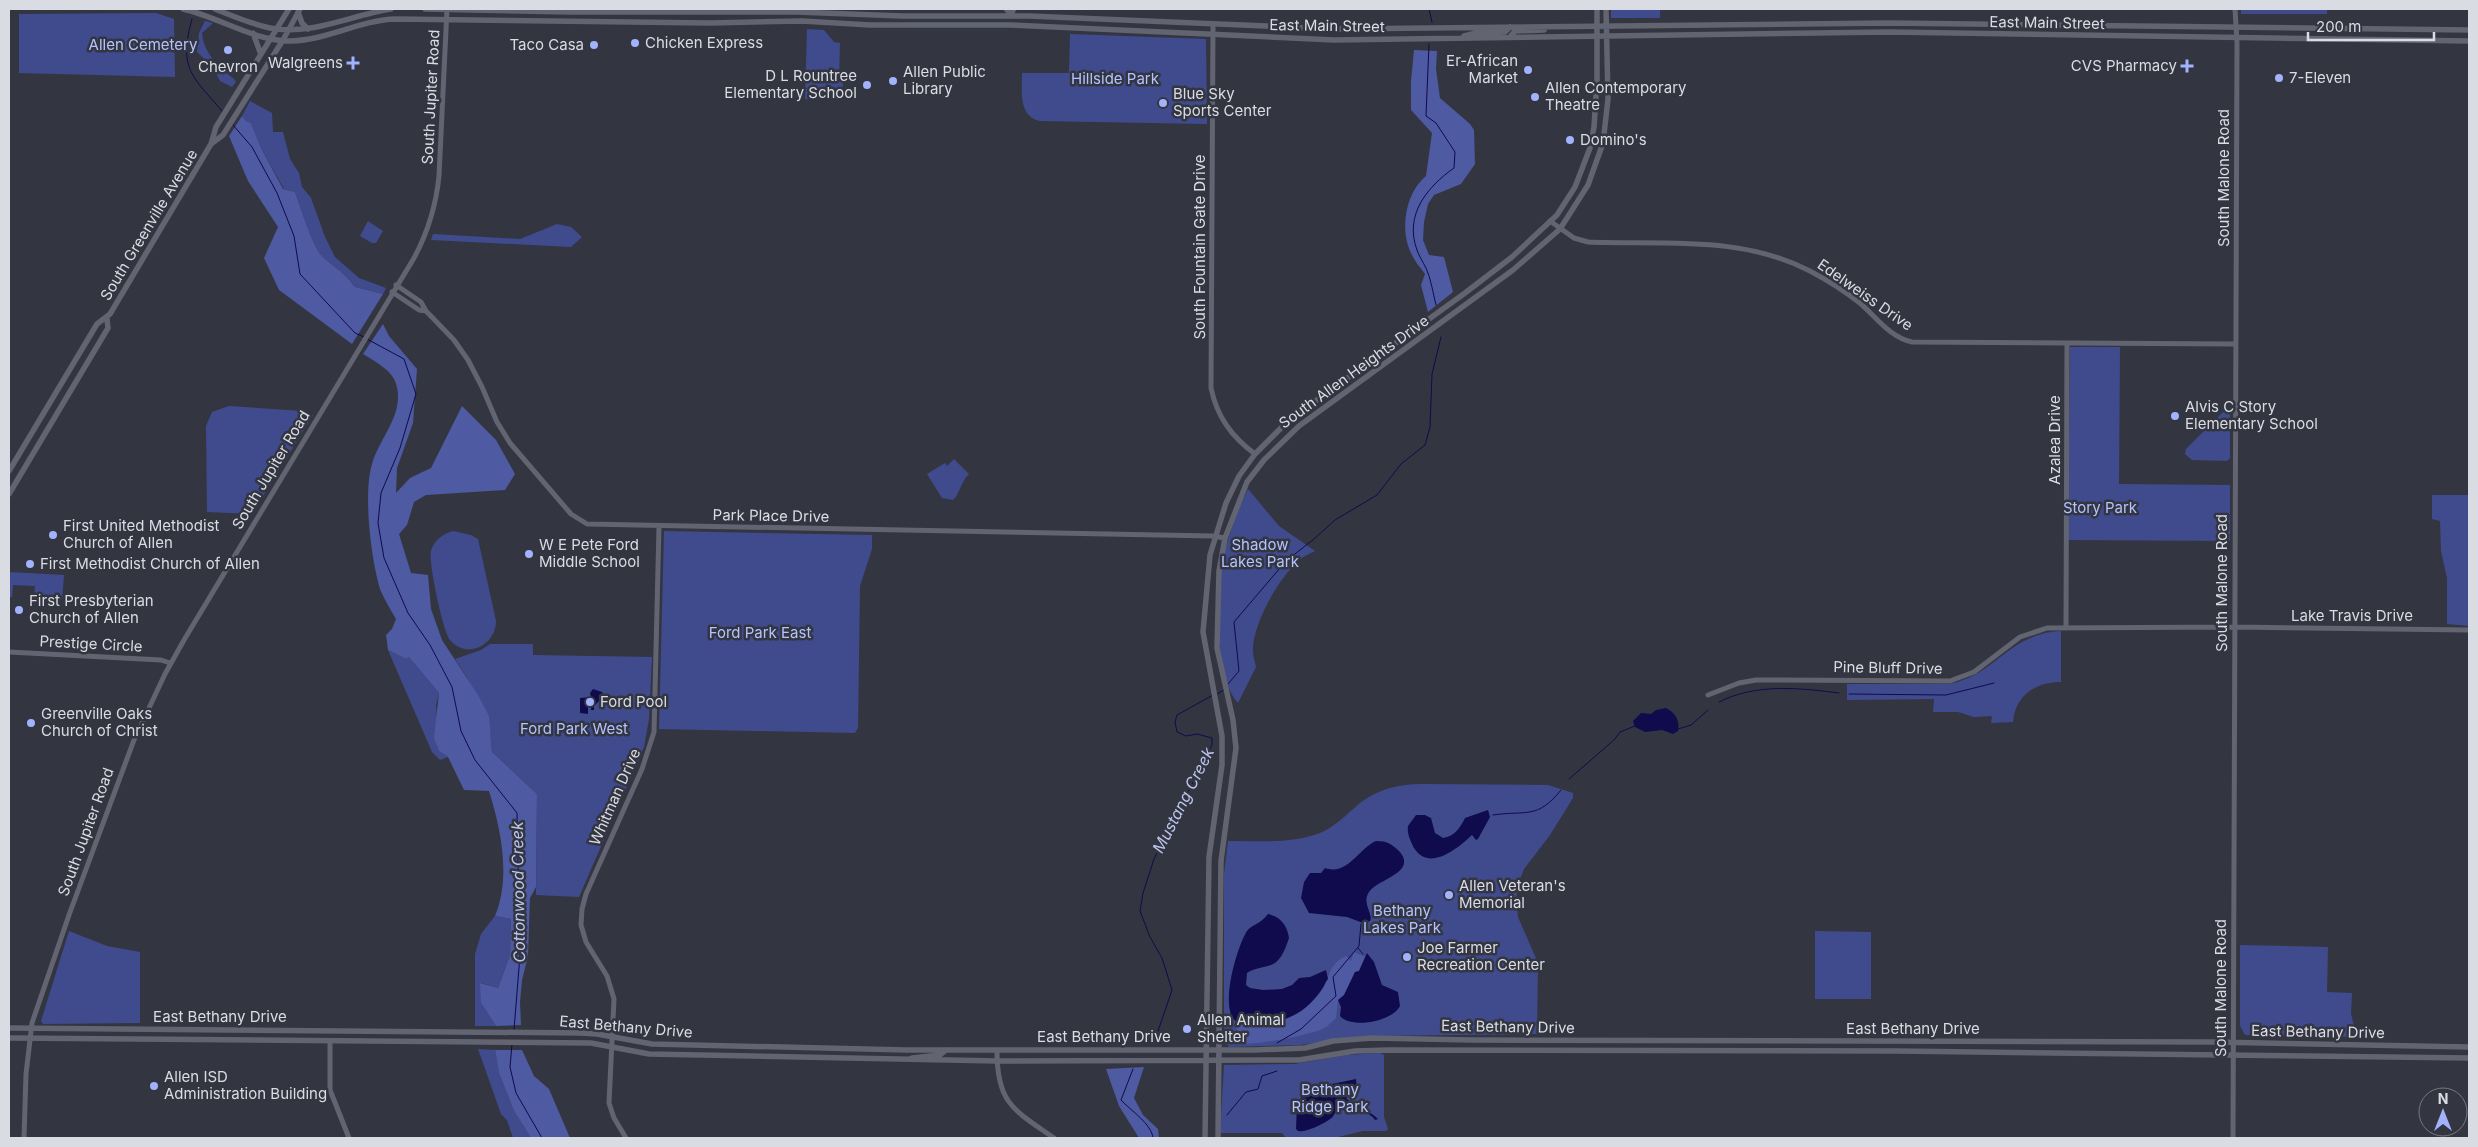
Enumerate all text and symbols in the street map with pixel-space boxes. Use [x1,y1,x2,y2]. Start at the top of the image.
scale bar [2308,10,2434,42]
street label: East Main Street [1989,12,2105,33]
street label: East Main Street [1269,15,1385,36]
text: 200 m [2316,17,2361,36]
street label: South Jupiter Road [417,29,444,165]
place label: Chicken Express [645,33,763,52]
park label: Allen Cemetery [89,35,198,54]
place label: Taco Casa [509,35,584,54]
marker: Chicken Express [629,37,641,49]
marker: Taco Casa [588,39,600,51]
marker: Chevron [222,44,234,56]
place label: Er-African Market [1446,51,1518,87]
place label: Walgreens [268,53,343,72]
place label: CVS Pharmacy [2071,56,2178,75]
place label: Chevron [198,57,258,76]
marker: Walgreens [347,57,359,69]
marker: CVS Pharmacy [2181,60,2193,72]
place label: Allen Public Library [903,62,986,98]
marker: Er-African Market [1522,64,1534,76]
place label: D L Rountree Elementary School [724,66,857,102]
place label: 7-Eleven [2289,68,2351,87]
park label: Hillside Park [1071,69,1160,88]
marker: 7-Eleven [2273,72,2285,84]
marker: Allen Public Library [887,75,899,87]
place label: Allen Contemporary Theatre [1545,78,1687,114]
marker: D L Rountree Elementary School [861,79,873,91]
place label: Blue Sky Sports Center [1173,84,1272,120]
marker: Allen Contemporary Theatre [1529,91,1541,103]
marker: Blue Sky Sports Center [1157,97,1169,109]
street label: South Malone Road [2214,109,2233,247]
place label: Domino's [1580,130,1647,149]
marker: Domino's [1564,134,1576,146]
street label: South Greenville Avenue [96,146,201,304]
street label: South Fountain Gate Drive [1190,154,1209,340]
street label: Edelweiss Drive [1814,255,1917,335]
street label: South Allen Heights Drive [1275,311,1432,432]
street label: Azalea Drive [2045,395,2064,485]
place label: Alvis C Story Elementary School [2185,397,2318,433]
street label: South Jupiter Road [228,407,314,533]
marker: Alvis C Story Elementary School [2169,410,2181,422]
park label: Story Park [2063,498,2138,517]
street label: Park Place Drive [712,505,830,526]
street label: South Malone Road [2212,514,2231,652]
place label: First United Methodist Church of Allen [63,516,220,552]
marker: First United Methodist Church of Allen [47,529,59,541]
place label: W E Pete Ford Middle School [539,535,640,571]
park label: Shadow Lakes Park [1221,535,1300,571]
marker: W E Pete Ford Middle School [523,548,535,560]
place label: First Methodist Church of Allen [40,554,260,573]
marker: First Methodist Church of Allen [24,558,36,570]
place label: First Presbyterian Church of Allen [29,591,154,627]
marker: First Presbyterian Church of Allen [13,604,25,616]
street label: Lake Travis Drive [2291,606,2413,625]
park label: Ford Park East [709,623,811,642]
street label: Prestige Circle [39,631,143,656]
street label: Pine Bluff Drive [1833,657,1943,678]
place label: Ford Pool [600,692,667,711]
marker: Ford Pool [584,696,596,708]
place label: Greenville Oaks Church of Christ [41,704,158,740]
marker: Greenville Oaks Church of Christ [25,717,37,729]
park label: Ford Park West [520,719,628,738]
water label: Mustang Creek [1148,744,1218,856]
street label: Whitman Drive [585,745,644,848]
street label: South Jupiter Road [53,765,118,899]
water label: Cottonwood Creek [507,821,529,963]
place label: Allen Veteran's Memorial [1459,876,1566,912]
marker: Allen Veteran's Memorial [1443,889,1455,901]
park label: Bethany Lakes Park [1363,901,1442,937]
street label: South Malone Road [2211,919,2230,1057]
place label: Joe Farmer Recreation Center [1417,938,1545,974]
marker: Joe Farmer Recreation Center [1401,951,1413,963]
street label: East Bethany Drive [153,1007,287,1026]
place label: Allen Animal Shelter [1197,1010,1284,1046]
street label: East Bethany Drive [559,1011,693,1042]
street label: East Bethany Drive [1441,1016,1575,1037]
street label: East Bethany Drive [1846,1019,1980,1038]
street label: East Bethany Drive [2251,1021,2385,1042]
marker: Allen Animal Shelter [1181,1023,1193,1035]
street label: East Bethany Drive [1037,1027,1171,1046]
place label: Allen ISD Administration Building [164,1067,327,1103]
marker: Allen ISD Administration Building [148,1080,160,1092]
park label: Bethany Ridge Park [1292,1080,1369,1116]
north arrow [2418,1087,2468,1137]
text: N [2438,1090,2448,1107]

